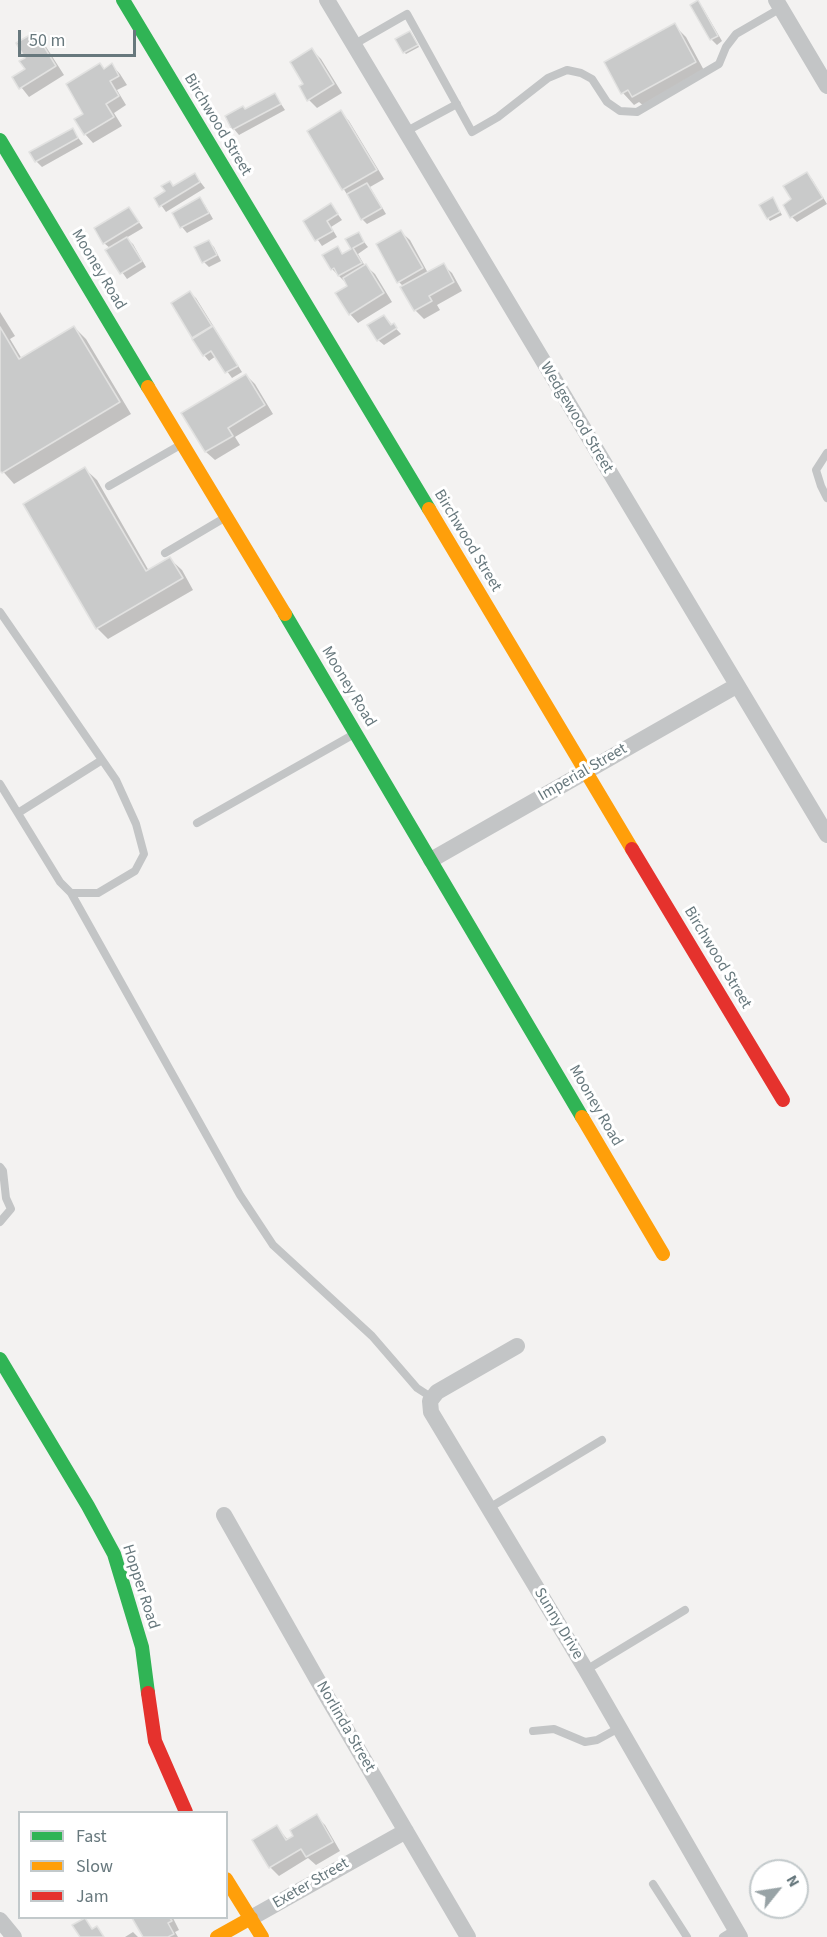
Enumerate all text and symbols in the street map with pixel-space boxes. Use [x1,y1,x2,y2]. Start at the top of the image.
scale bar [21,18,140,56]
text: 50 m [29,28,65,53]
street label: Birchwood Street [179,70,255,180]
street label: Mooney Road [66,226,130,314]
street label: Wedgewood Street [535,359,617,477]
street label: Birchwood Street [429,486,505,596]
street label: Mooney Road [316,643,380,731]
street label: Imperial Street [535,740,631,806]
street label: Birchwood Street [679,903,755,1013]
street label: Mooney Road [564,1062,626,1150]
street label: Hopper Road [117,1542,163,1632]
street label: Sunny Drive [529,1585,587,1663]
street label: Norlinda Street [311,1678,379,1776]
legend [18,1811,228,1919]
text: Fast [76,1824,107,1849]
text: Slow [76,1854,113,1879]
street label: Exeter Street [270,1855,352,1913]
north arrow [749,1859,809,1919]
text: N [781,1871,805,1891]
text: Jam [76,1884,109,1909]

